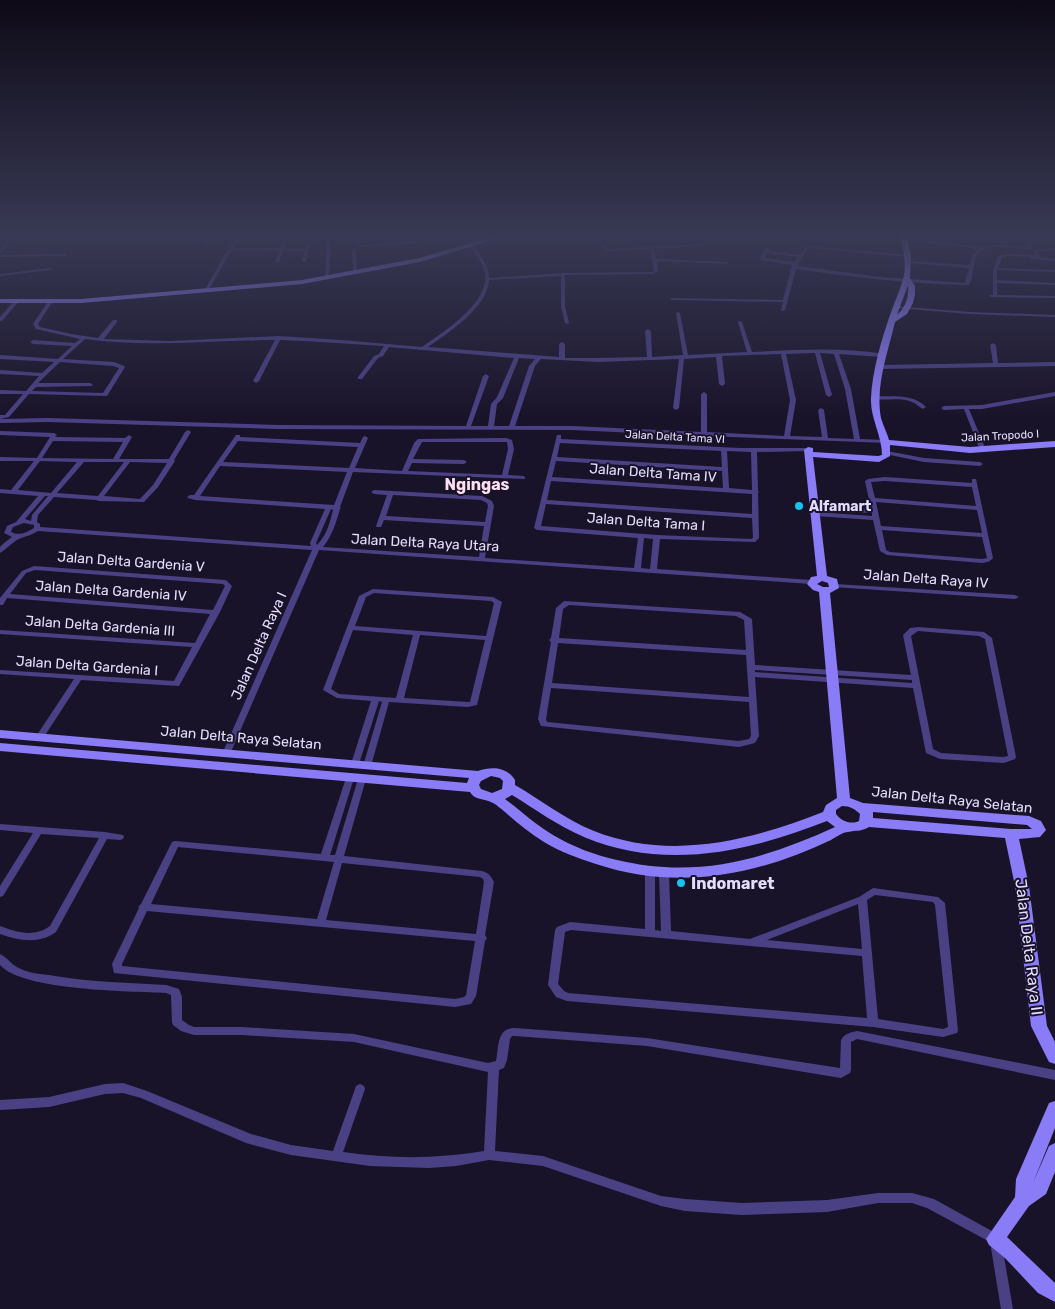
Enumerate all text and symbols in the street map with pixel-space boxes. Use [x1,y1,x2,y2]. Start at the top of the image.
street label: Jalan Tropodo I [961,427,1039,445]
street label: Jalan Delta Tama VI [625,428,725,446]
street label: Jalan Delta Tama IV [589,460,717,486]
district label: Ngingas [445,475,510,494]
place label: Alfamart [809,498,872,515]
marker: Alfamart [793,500,805,512]
street label: Jalan Delta Tama I [586,509,706,535]
street label: Jalan Delta Raya Utara [350,531,500,555]
street label: Jalan Delta Gardenia V [57,548,205,576]
street label: Jalan Delta Raya IV [863,566,989,592]
street label: Jalan Delta Gardenia IV [35,577,187,605]
street label: Jalan Delta Raya I [228,589,290,703]
street label: Jalan Delta Gardenia III [24,612,176,640]
street label: Jalan Delta Gardenia I [15,653,159,679]
street label: Jalan Delta Raya Selatan [160,722,322,754]
street label: Jalan Delta Raya Selatan [871,783,1033,817]
place label: Indomaret [691,874,775,893]
marker: Indomaret [675,877,687,889]
street label: Jalan Delta Raya II [1011,878,1047,1016]

